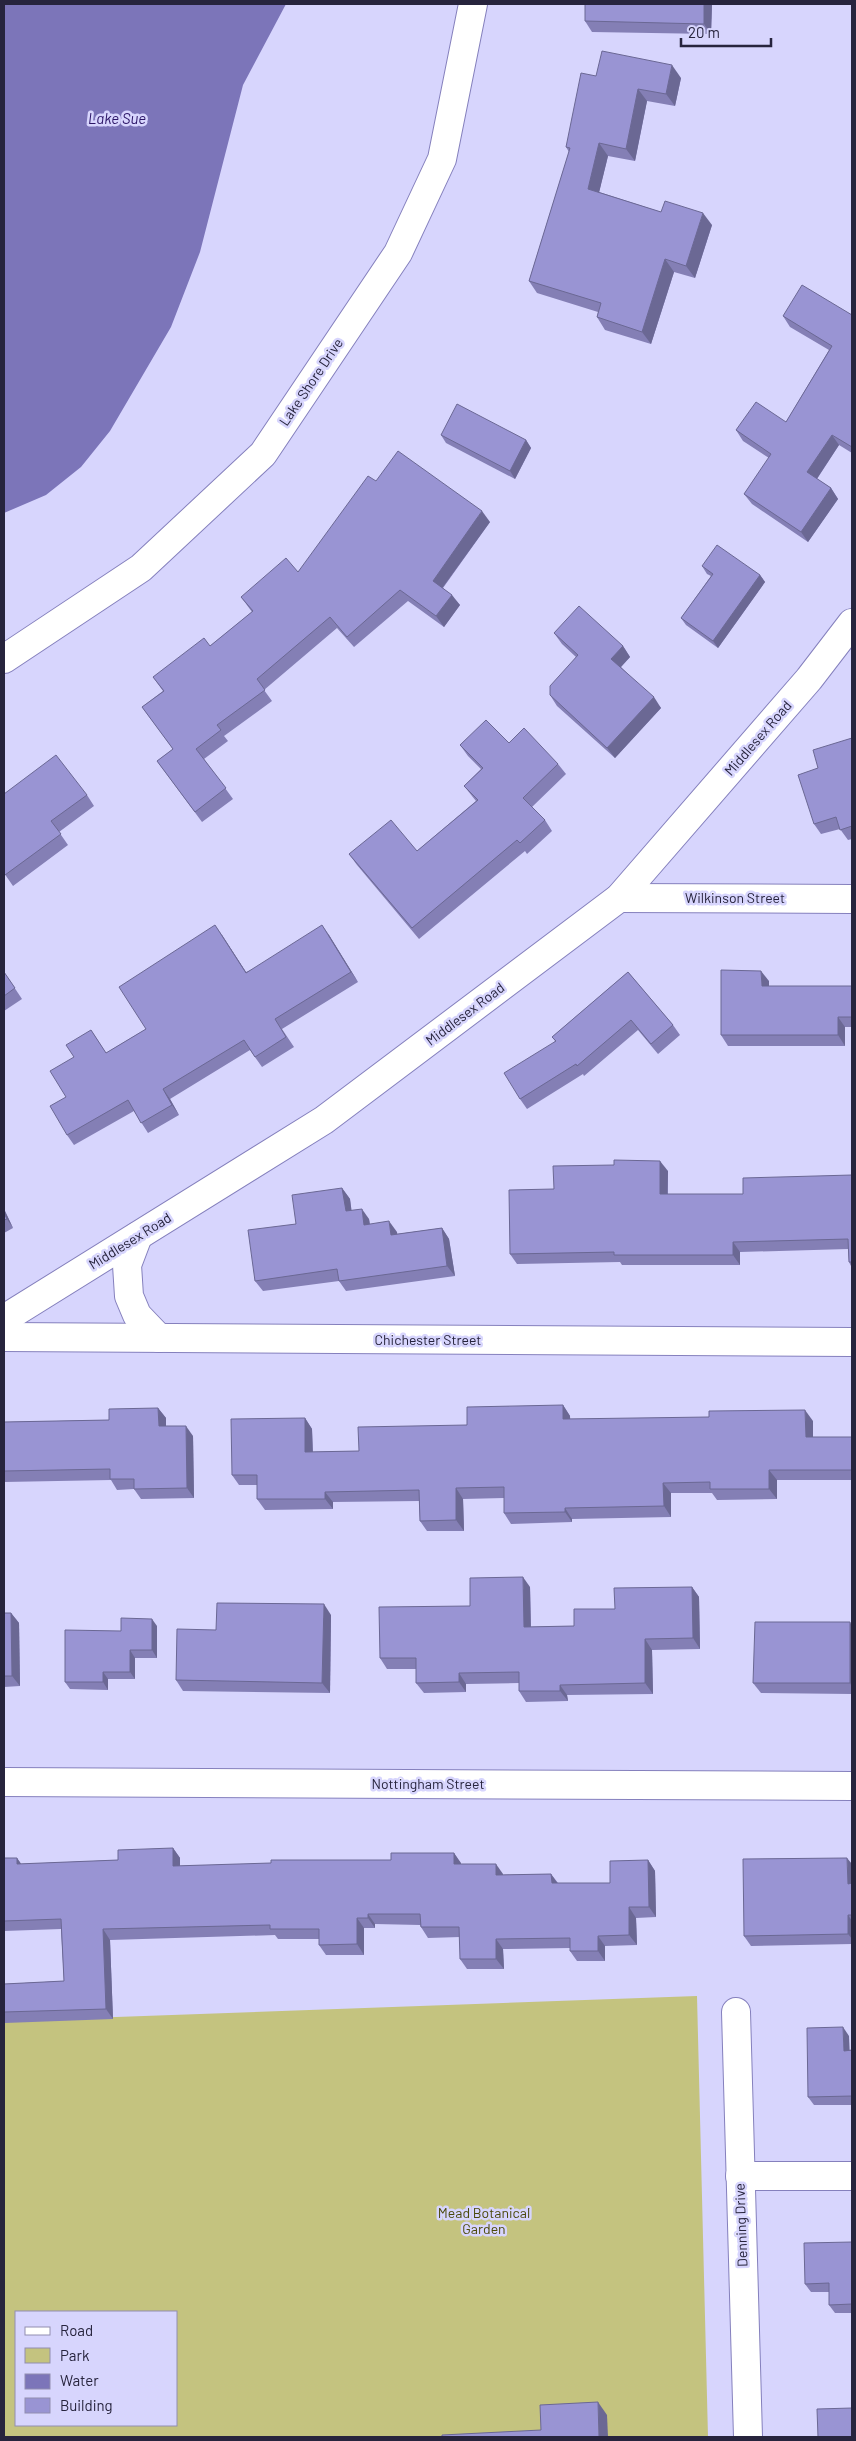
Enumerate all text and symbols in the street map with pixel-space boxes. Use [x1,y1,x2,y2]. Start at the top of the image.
scale bar [681,15,771,47]
text: 20 m [688,23,720,41]
water label: Lake Sue [88,109,146,127]
street label: Lake Shore Drive [275,335,346,429]
street label: Middlesex Road [720,697,795,779]
street label: Wilkinson Street [685,889,785,906]
street label: Middlesex Road [422,979,507,1049]
street label: Middlesex Road [85,1208,174,1273]
street label: Chichester Street [375,1331,481,1348]
street label: Nottingham Street [371,1775,485,1792]
street label: Denning Drive [731,2183,750,2267]
park label: Mead Botanical Garden [438,2204,530,2237]
legend [15,2311,178,2426]
text: Road [60,2321,93,2339]
text: Park [60,2346,90,2364]
text: Water [60,2371,99,2389]
text: Building [60,2396,113,2414]

